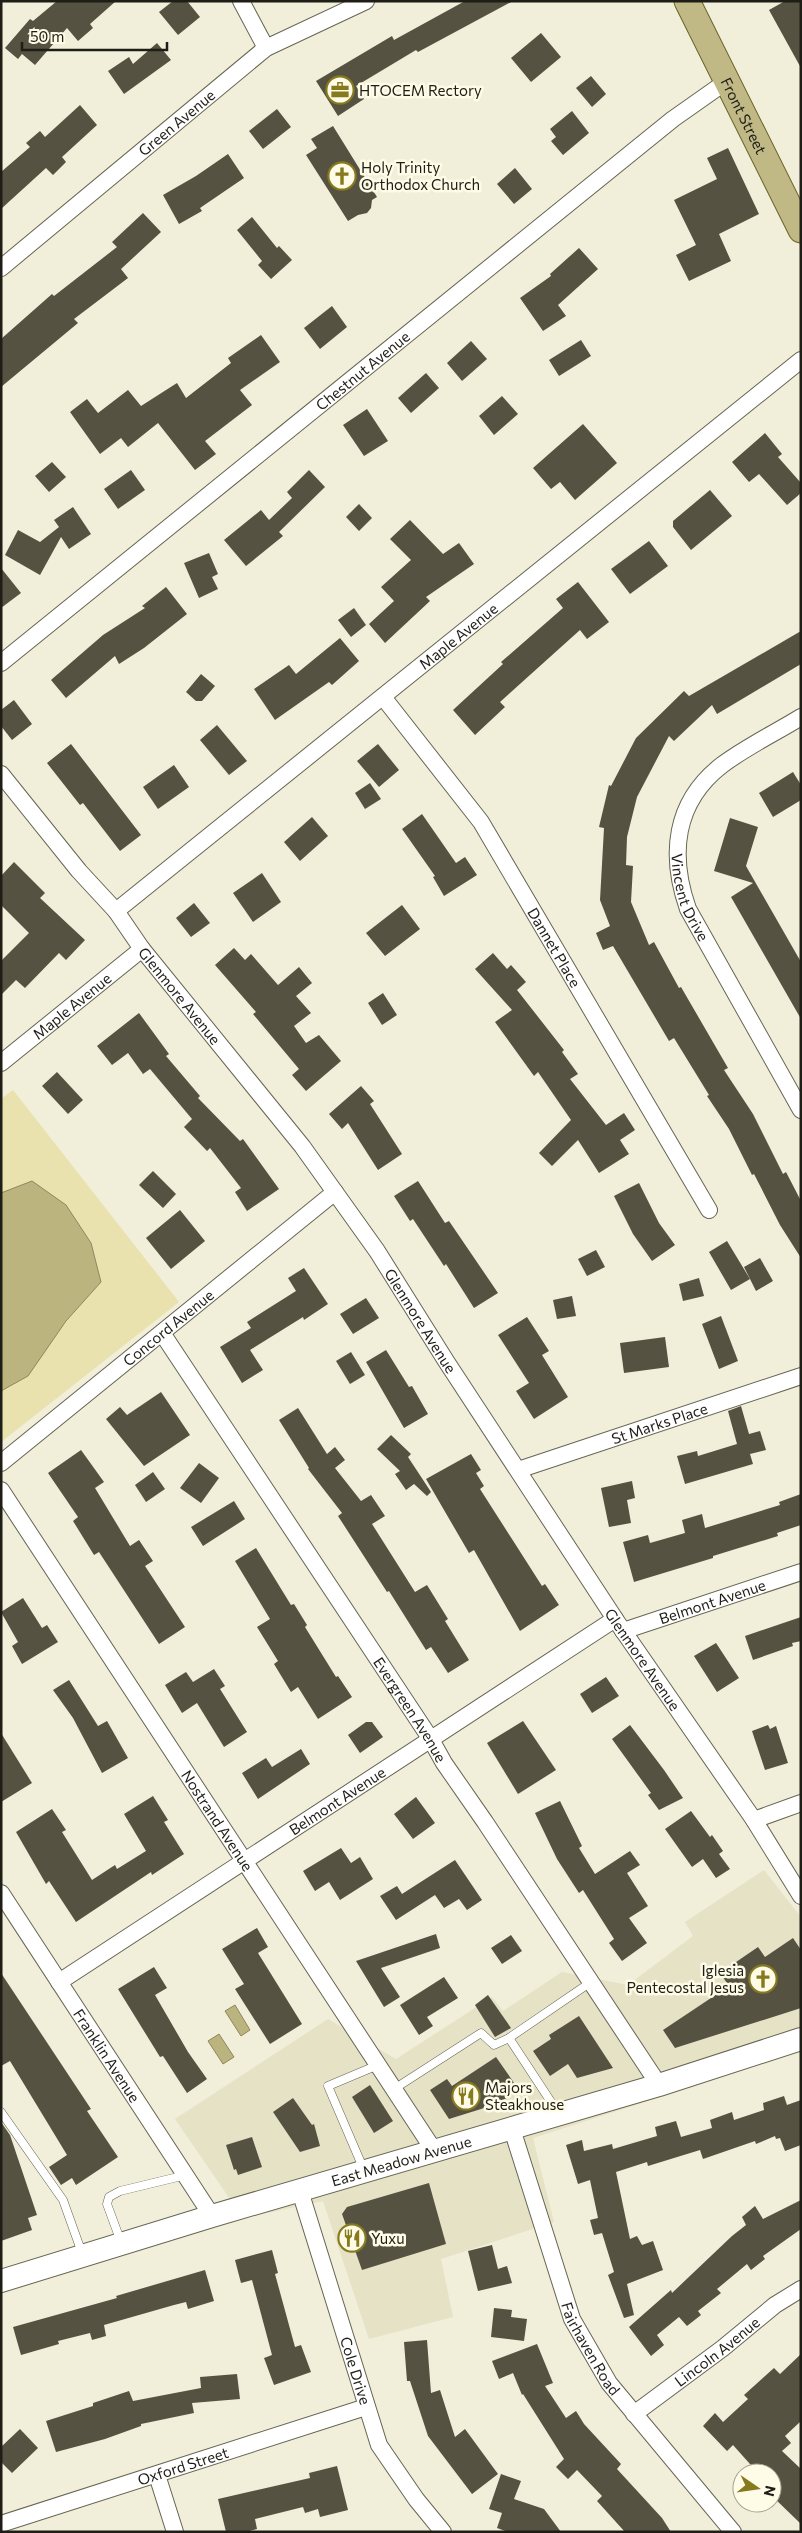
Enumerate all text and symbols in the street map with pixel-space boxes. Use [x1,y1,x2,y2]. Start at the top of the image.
scale bar [22,20,168,52]
text: 50 m [30,27,64,45]
street label: Front Street [717,74,771,157]
office icon: HTOCEM Rectory [325,75,355,105]
place label: HTOCEM Rectory [359,81,482,99]
street label: Green Avenue [134,85,218,159]
place label: Holy Trinity Orthodox Church [361,158,480,193]
church icon: Holy Trinity Orthodox Church [327,161,357,191]
street label: Chestnut Avenue [312,327,413,414]
street label: Maple Avenue [415,599,501,673]
street label: Vincent Drive [669,853,713,944]
street label: Dannet Place [524,904,585,990]
street label: Glenmore Avenue [135,943,225,1048]
street label: Maple Avenue [29,969,115,1043]
street label: Glenmore Avenue [381,1265,460,1376]
street label: Concord Avenue [119,1285,217,1370]
street label: St Marks Place [609,1399,710,1447]
street label: Belmont Avenue [657,1575,768,1627]
street label: Glenmore Avenue [601,1605,684,1714]
street label: Evergreen Avenue [370,1654,451,1765]
street label: Belmont Avenue [286,1763,389,1838]
street label: Nostrand Avenue [178,1766,257,1874]
place label: Iglesia Pentecostal Jesus [626,1961,744,1996]
church icon: Iglesia Pentecostal Jesus [748,1964,778,1994]
street label: Franklin Avenue [70,2005,144,2106]
place label: Majors Steakhouse [485,2078,564,2113]
restaurant icon: Majors Steakhouse [451,2081,481,2111]
street label: East Meadow Avenue [329,2131,473,2190]
restaurant icon: Yuxu [337,2223,367,2253]
place label: Yuxu [371,2229,405,2247]
street label: Fairhaven Road [558,2300,624,2399]
street label: Lincoln Avenue [671,2313,763,2390]
street label: Cole Drive [337,2334,375,2407]
street label: Oxford Street [135,2443,231,2489]
north arrow [732,2463,782,2513]
text: N [761,2484,780,2498]

